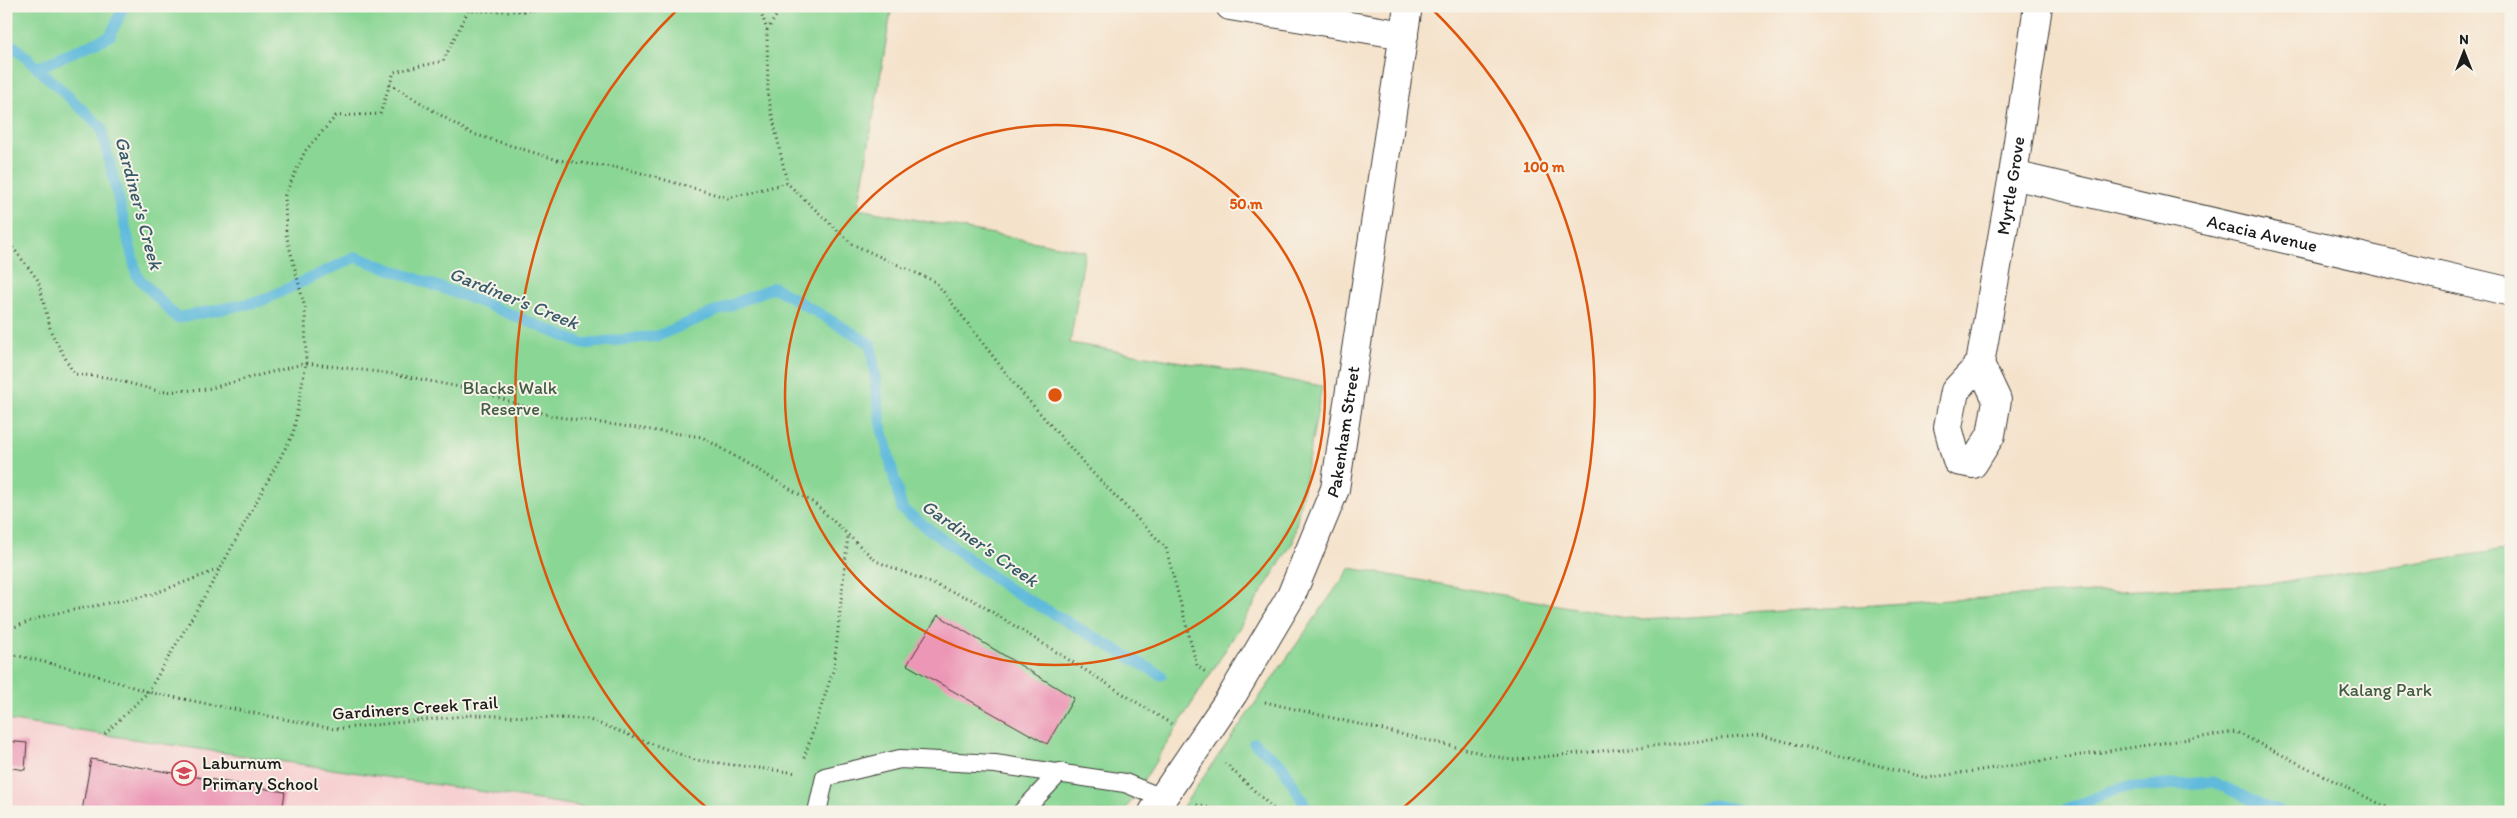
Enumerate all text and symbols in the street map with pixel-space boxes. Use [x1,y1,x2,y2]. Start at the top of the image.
north arrow [2440,28,2490,78]
text: N [2459,31,2469,48]
water label: Gardiner's Creek [110,134,168,273]
street label: Myrtle Grove [1992,135,2030,237]
text: 100 m [1523,158,1565,176]
text: 50 m [1229,195,1263,213]
street label: Acacia Avenue [2205,210,2320,257]
water label: Gardiner's Creek [446,262,583,335]
street label: Pakenham Street [1322,364,1364,501]
park label: Blacks Walk Reserve [463,377,558,420]
centre of rings [1046,386,1064,404]
water label: Gardiner's Creek [917,494,1044,592]
park label: Kalang Park [2338,679,2432,701]
street label: Gardiners Creek Trail [331,691,499,725]
place label: Laburnum Primary School [202,752,318,795]
school or university icon: Laburnum Primary School [171,760,197,786]

